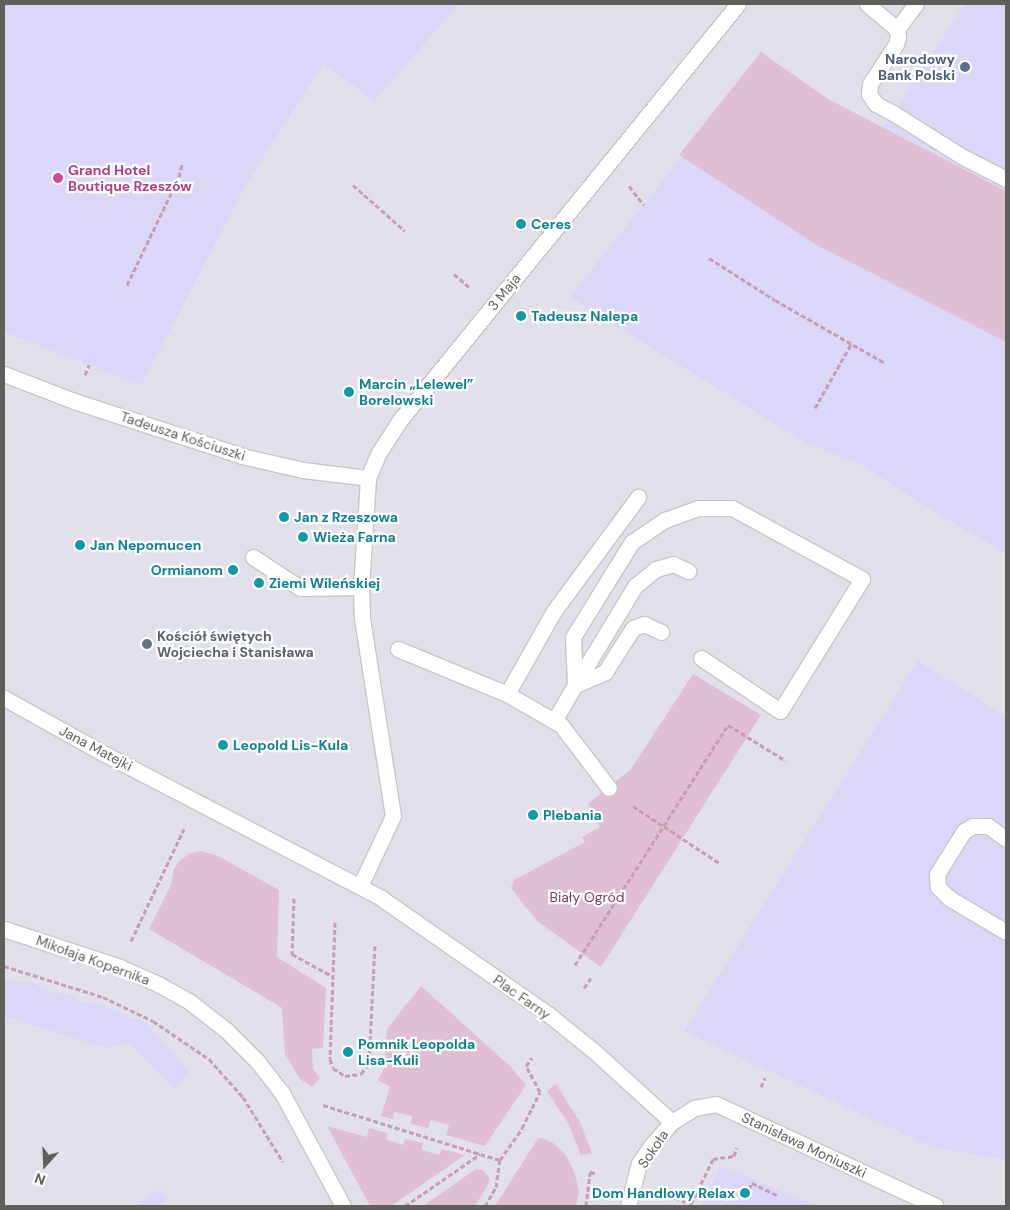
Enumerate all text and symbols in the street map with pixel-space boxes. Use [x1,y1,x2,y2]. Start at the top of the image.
place label: Narodowy Bank Polski [878,51,955,84]
marker: Narodowy Bank Polski [959,61,971,73]
place label: Grand Hotel Boutique Rzeszów [68,162,192,194]
marker: Grand Hotel Boutique Rzeszów [52,172,64,184]
place label: Ceres [531,216,571,232]
marker: Ceres [515,218,527,230]
street label: 3 Maja [484,270,524,314]
place label: Tadeusz Nalepa [531,308,638,324]
marker: Tadeusz Nalepa [515,310,527,322]
place label: Marcin „Lelewel” Borelowski [359,376,473,408]
marker: Marcin „Lelewel” Borelowski [343,386,355,398]
street label: Tadeusza Kościuszki [118,408,248,464]
place label: Jan z Rzeszowa [294,509,398,525]
marker: Jan z Rzeszowa [278,511,290,523]
place label: Wieża Farna [313,529,396,545]
marker: Wieża Farna [297,531,309,543]
place label: Jan Nepomucen [90,537,201,553]
marker: Jan Nepomucen [74,539,86,551]
place label: Ormianom [151,562,223,578]
marker: Ormianom [227,564,239,576]
place label: Ziemi Wileńskiej [269,575,380,591]
marker: Ziemi Wileńskiej [253,577,265,589]
place label: Kościół świętych Wojciecha i Stanisława [157,628,314,660]
marker: Kościół świętych Wojciecha i Stanisława [141,638,153,650]
street label: Jana Matejki [57,722,135,774]
place label: Leopold Lis-Kula [233,737,348,753]
marker: Leopold Lis-Kula [217,739,229,751]
place label: Plebania [543,807,602,823]
marker: Plebania [527,809,539,821]
park label: Biały Ogród [549,889,625,905]
street label: Mikołaja Kopernika [34,932,152,988]
street label: Plac Farny [490,971,554,1023]
place label: Pomnik Leopolda Lisa-Kuli [358,1036,475,1068]
marker: Pomnik Leopolda Lisa-Kuli [342,1046,354,1058]
street label: Stanisława Moniuszki [739,1109,869,1181]
street label: Sokoła [634,1127,672,1171]
north arrow [20,1140,70,1190]
text: N [32,1169,48,1189]
place label: Dom Handlowy Relax [592,1185,735,1201]
marker: Dom Handlowy Relax [739,1187,751,1199]

